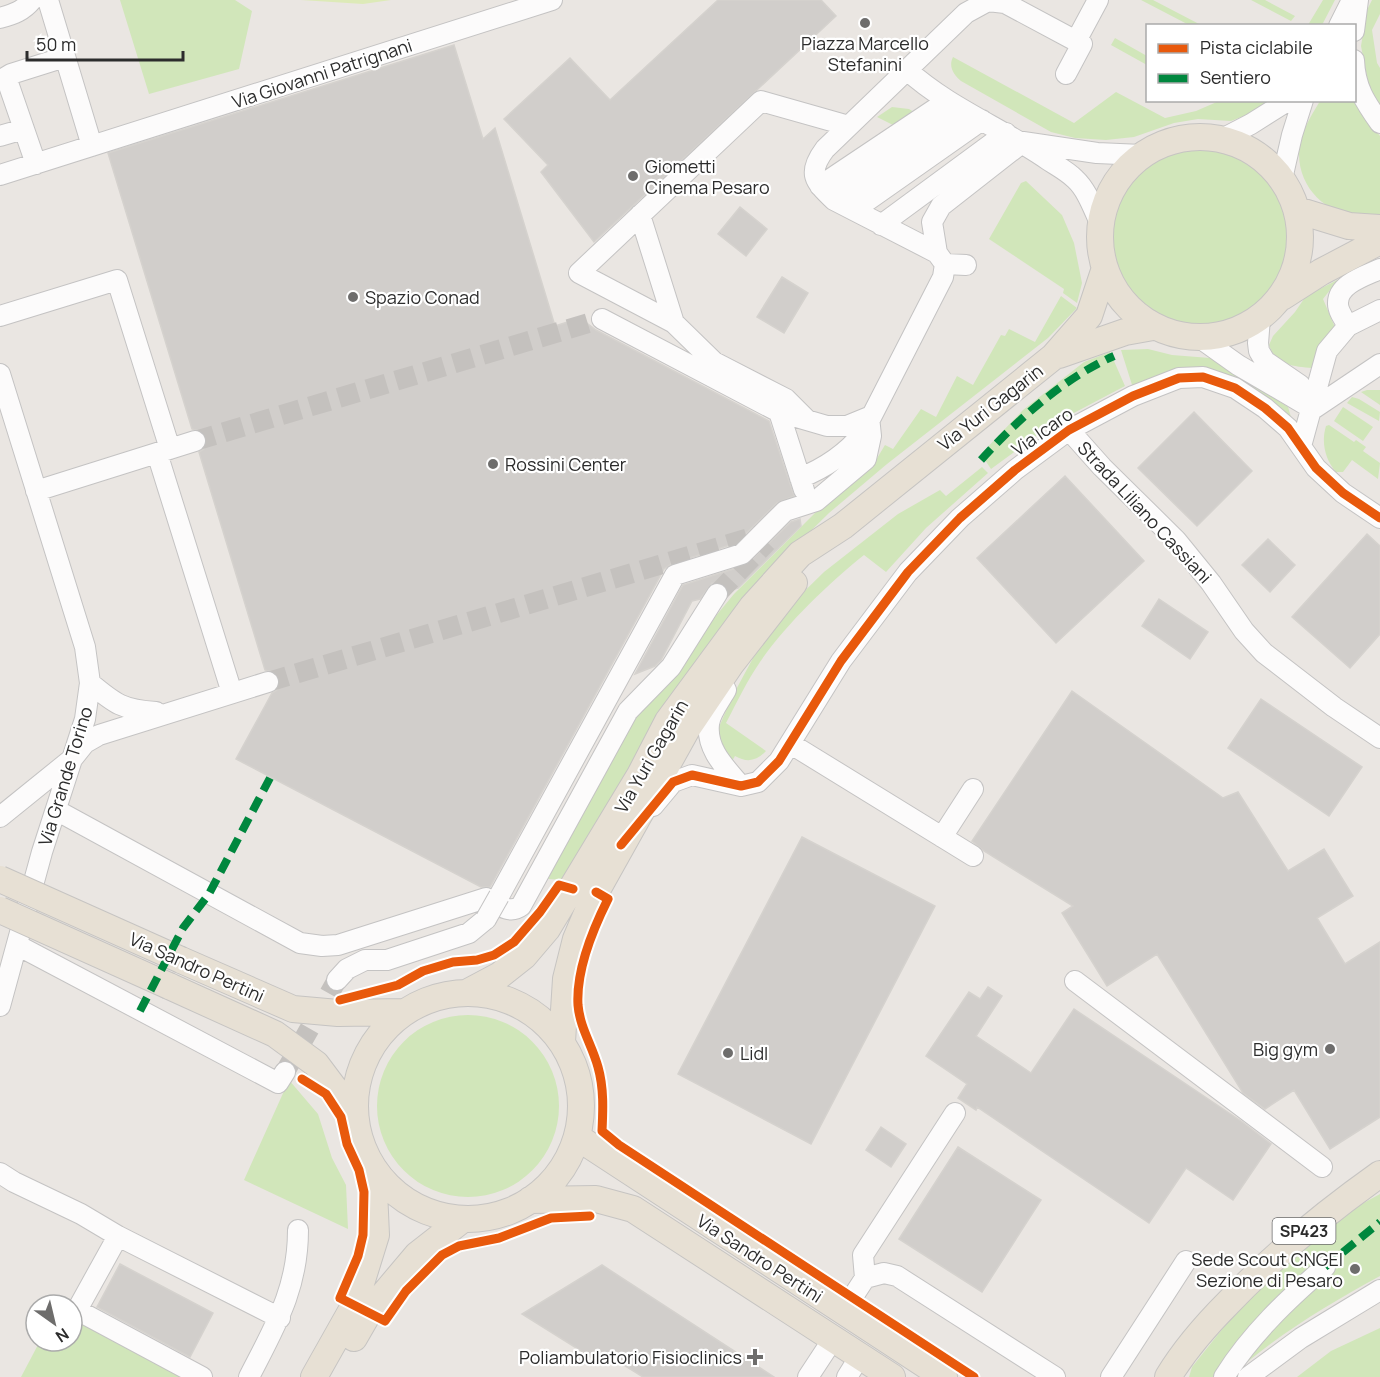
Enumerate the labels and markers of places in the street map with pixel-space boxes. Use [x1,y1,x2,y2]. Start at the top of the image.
marker: Piazza Marcello Stefanini [858,16,872,30]
place label: Piazza Marcello Stefanini [801,31,929,76]
place label: Giometti Cinema Pesaro [645,154,770,199]
marker: Giometti Cinema Pesaro [626,169,640,183]
place label: Spazio Conad [365,285,480,309]
marker: Spazio Conad [346,290,360,304]
place label: Rossini Center [505,452,627,476]
marker: Rossini Center [486,457,500,471]
place label: Big gym [1253,1037,1318,1061]
place label: Lidl [740,1041,768,1065]
marker: Big gym [1323,1042,1337,1056]
marker: Lidl [721,1046,735,1060]
place label: Sede Scout CNGEI Sezione di Pesaro [1191,1247,1343,1292]
marker: Sede Scout CNGEI Sezione di Pesaro [1348,1262,1362,1276]
place label: Poliambulatorio Fisioclinics [519,1345,742,1369]
marker: Poliambulatorio Fisioclinics [746,1348,764,1366]

